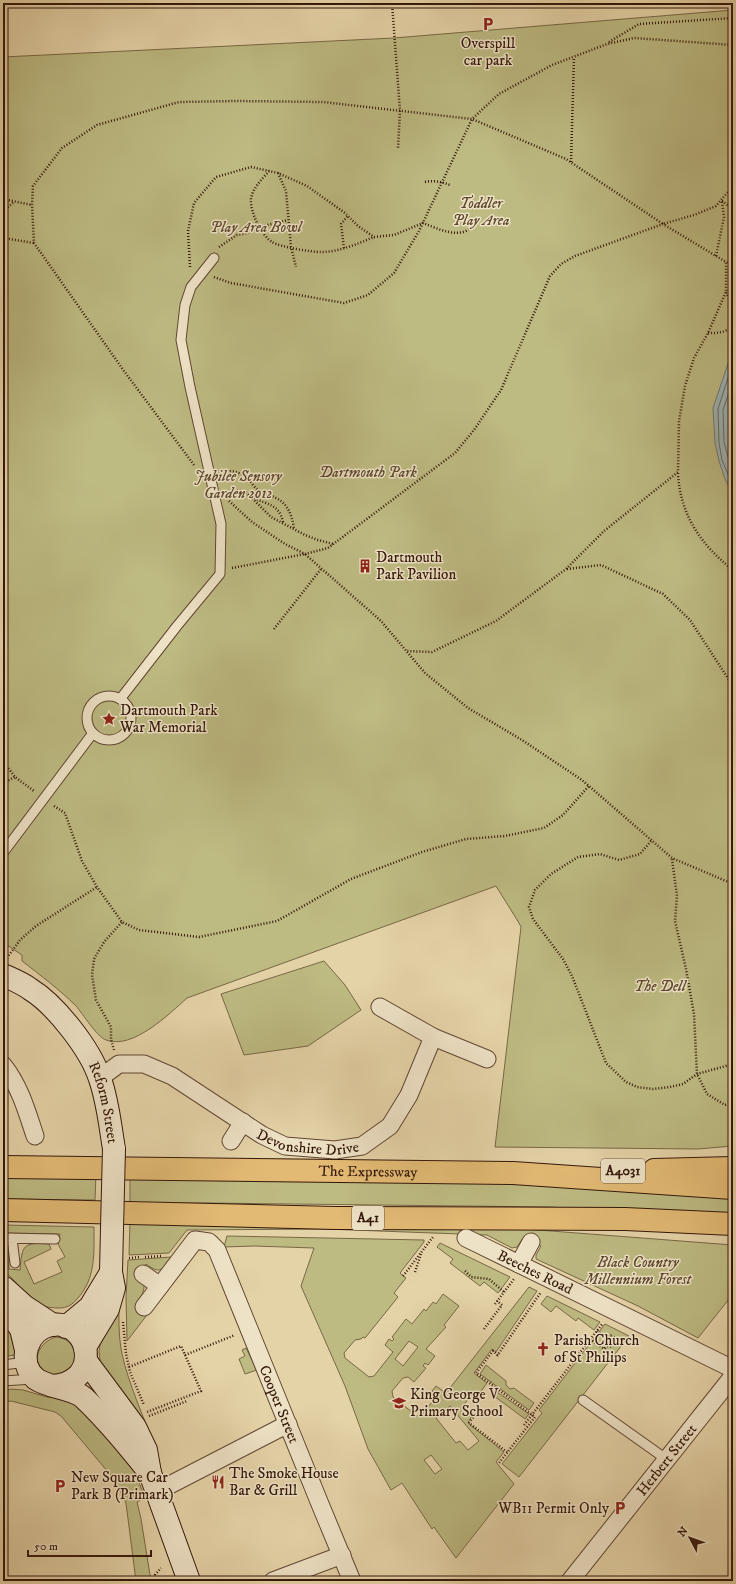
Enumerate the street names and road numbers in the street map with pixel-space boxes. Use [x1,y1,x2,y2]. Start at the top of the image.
street label: Reform Street [85,1058,122,1145]
street label: Devonshire Drive [254,1124,360,1160]
road number: A4031 [601,1159,645,1183]
street label: The Expressway [318,1161,418,1181]
road number: A41 [352,1206,384,1230]
street label: Beeches Road [494,1245,576,1299]
street label: Cooper Street [255,1362,304,1446]
street label: Herbert Street [632,1420,701,1499]

